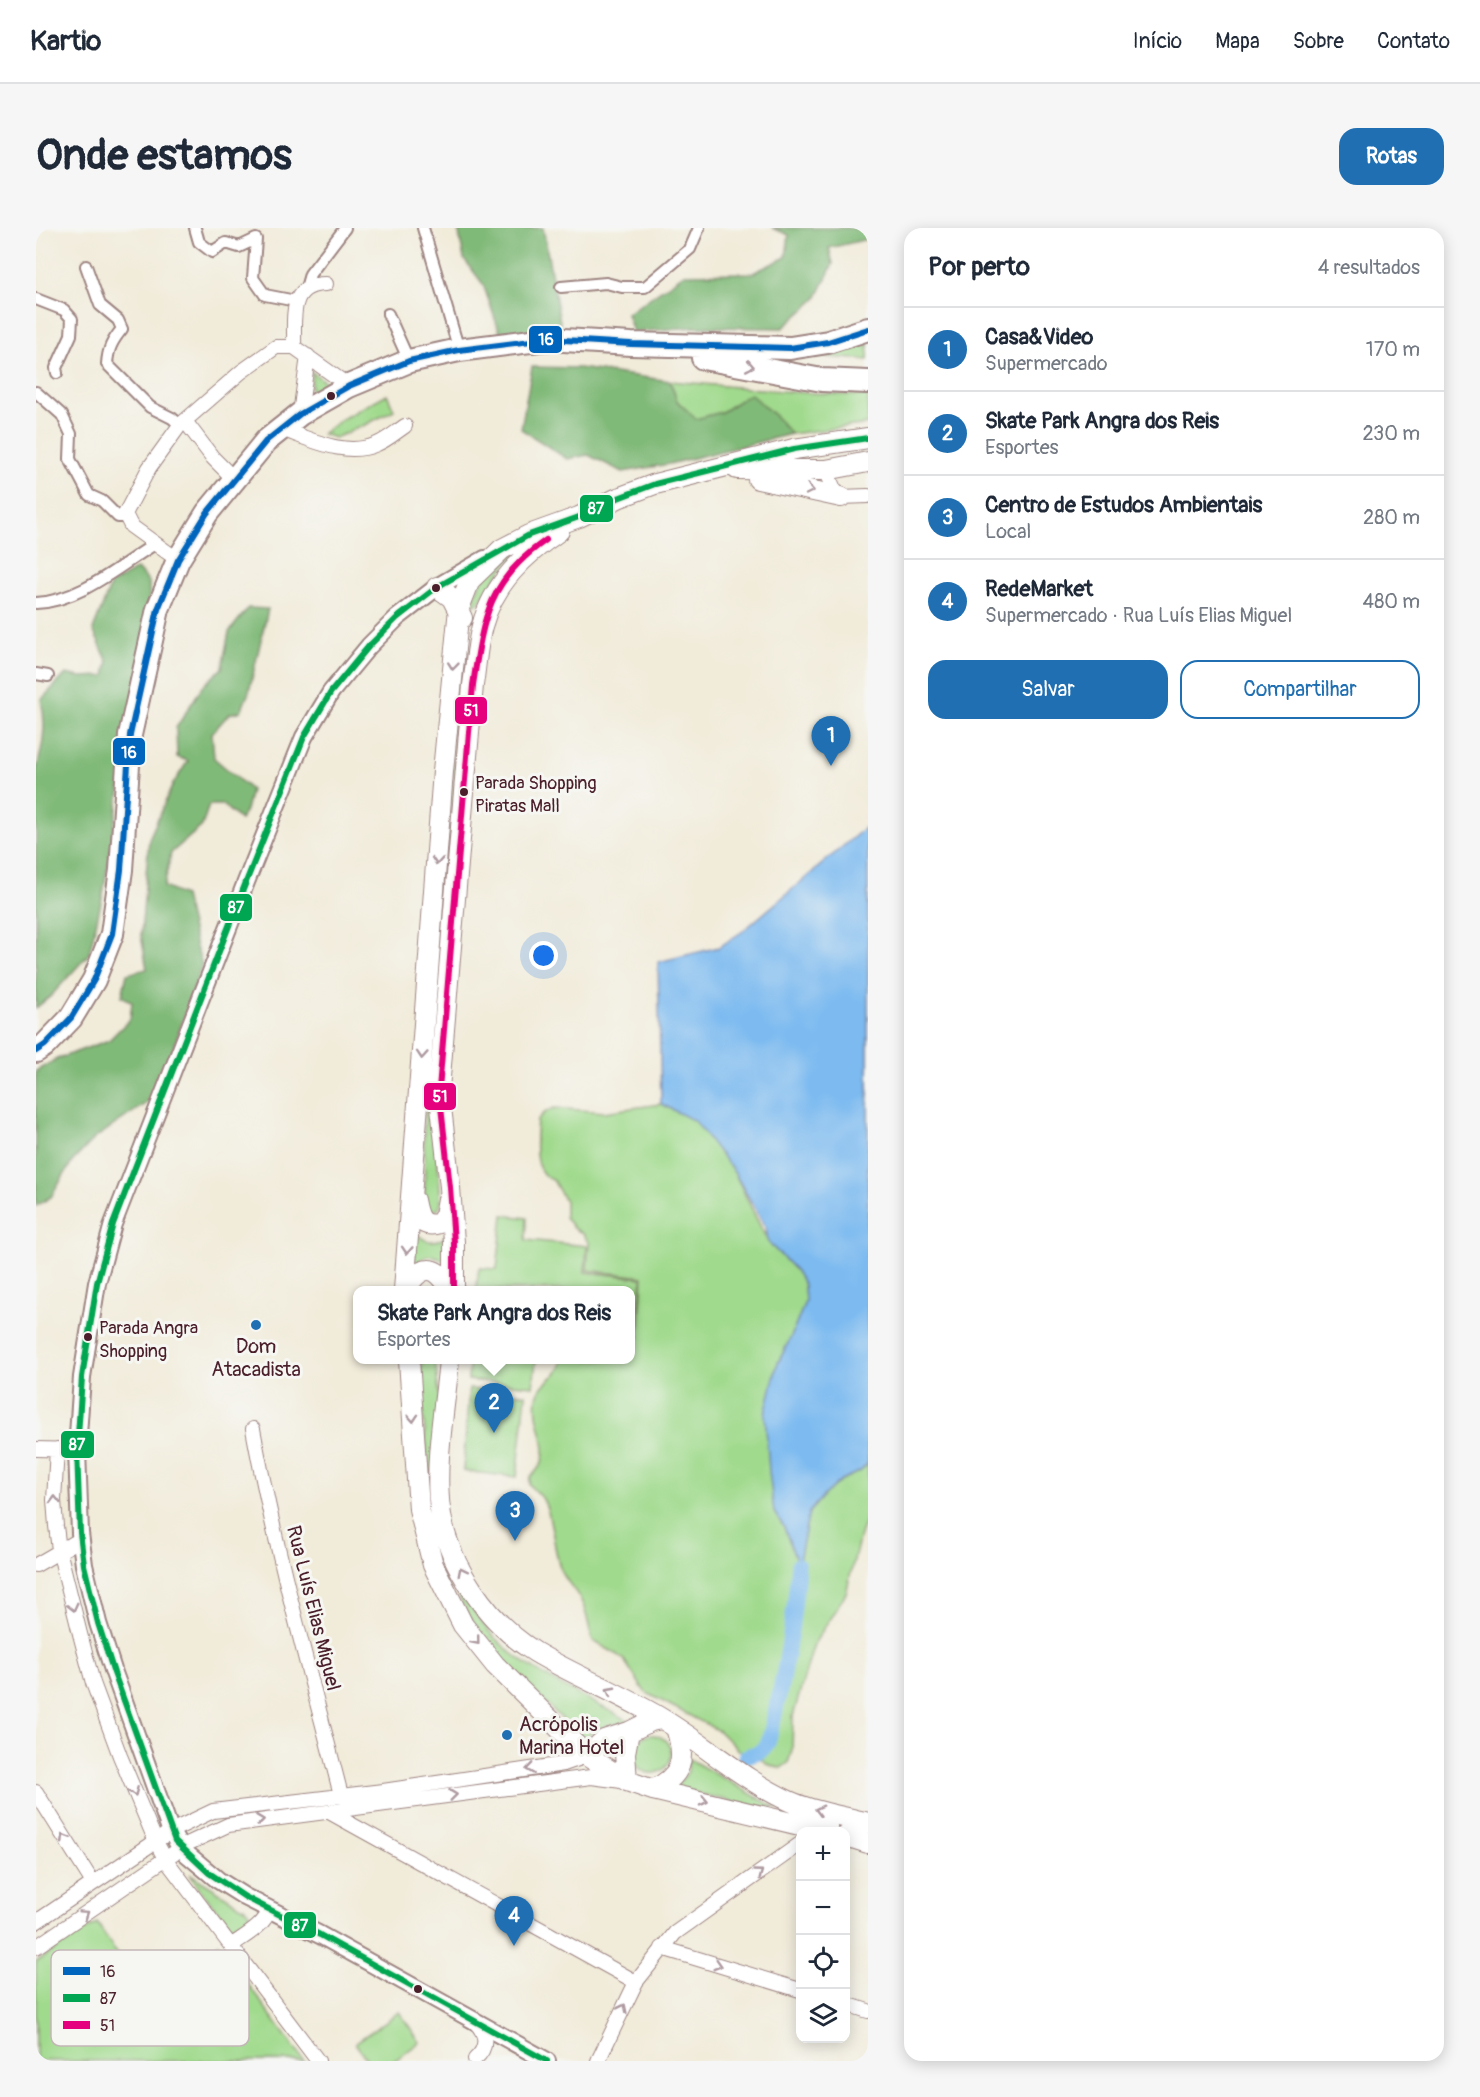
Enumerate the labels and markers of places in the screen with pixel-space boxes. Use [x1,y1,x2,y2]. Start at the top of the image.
unlabelled marker [325,390,337,402]
unlabelled marker [430,582,442,594]
pin: 1 [812,716,850,766]
place label: Parada Shopping Piratas Mall [475,772,597,818]
marker: Parada Shopping Piratas Mall [458,786,470,798]
place label: Parada Angra Shopping [99,1317,198,1363]
marker: Dom Atacadista [249,1318,263,1332]
marker: Parada Angra Shopping [82,1331,94,1343]
place label: Dom Atacadista [211,1334,301,1382]
pin: 2 [474,1384,514,1433]
pin: 3 [496,1492,534,1541]
place label: Acrópolis Marina Hotel [519,1712,624,1760]
marker: Acrópolis Marina Hotel [500,1728,514,1742]
pin: 4 [494,1896,534,1946]
unlabelled marker [412,1983,424,1995]

